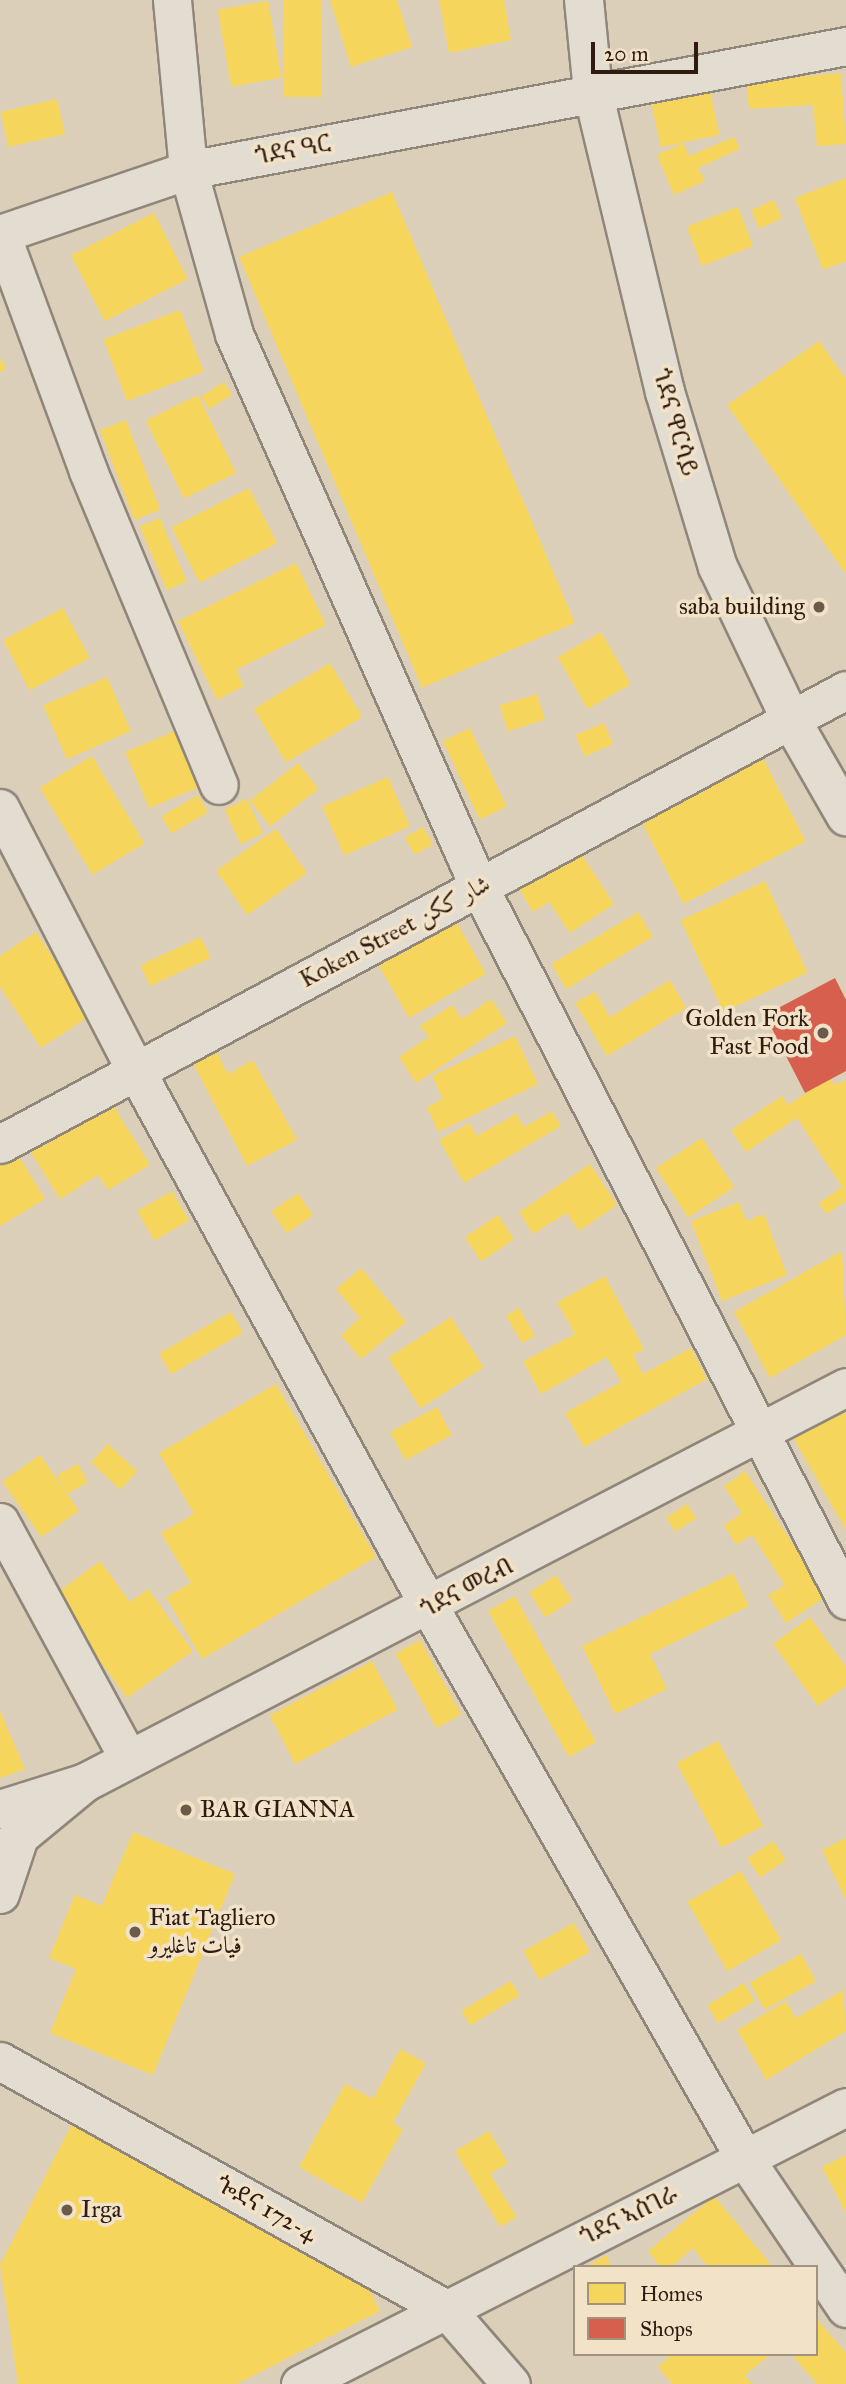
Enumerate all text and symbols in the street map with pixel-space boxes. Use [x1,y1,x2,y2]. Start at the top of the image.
scale bar [594,28,701,72]
text: 20 m [604,41,649,67]
street label: ጎደና ዓር [253,129,333,171]
street label: ጎደና ዋርሳይ [646,365,704,479]
place label: saba building [679,593,805,621]
marker: saba building [811,599,827,615]
street label: Koken Street شار ككن [295,870,495,994]
place label: Golden Fork Fast Food [685,1005,809,1061]
marker: Golden Fork Fast Food [815,1025,831,1041]
street label: ጎደና መረብ [416,1552,518,1624]
place label: BAR GIANNA [200,1796,355,1824]
marker: BAR GIANNA [178,1802,194,1818]
place label: Fiat Tagliero فيات تاغليرو [149,1904,276,1960]
marker: Fiat Tagliero فيات تاغليرو [127,1924,143,1940]
street label: ጐደና 172-4 [211,2170,321,2248]
street label: ጎደና ኣስገራ [575,2180,683,2252]
place label: Irga [81,2196,122,2224]
marker: Irga [59,2202,75,2218]
legend [573,2265,818,2356]
text: Homes [640,2281,703,2307]
text: Shops [640,2316,693,2342]

